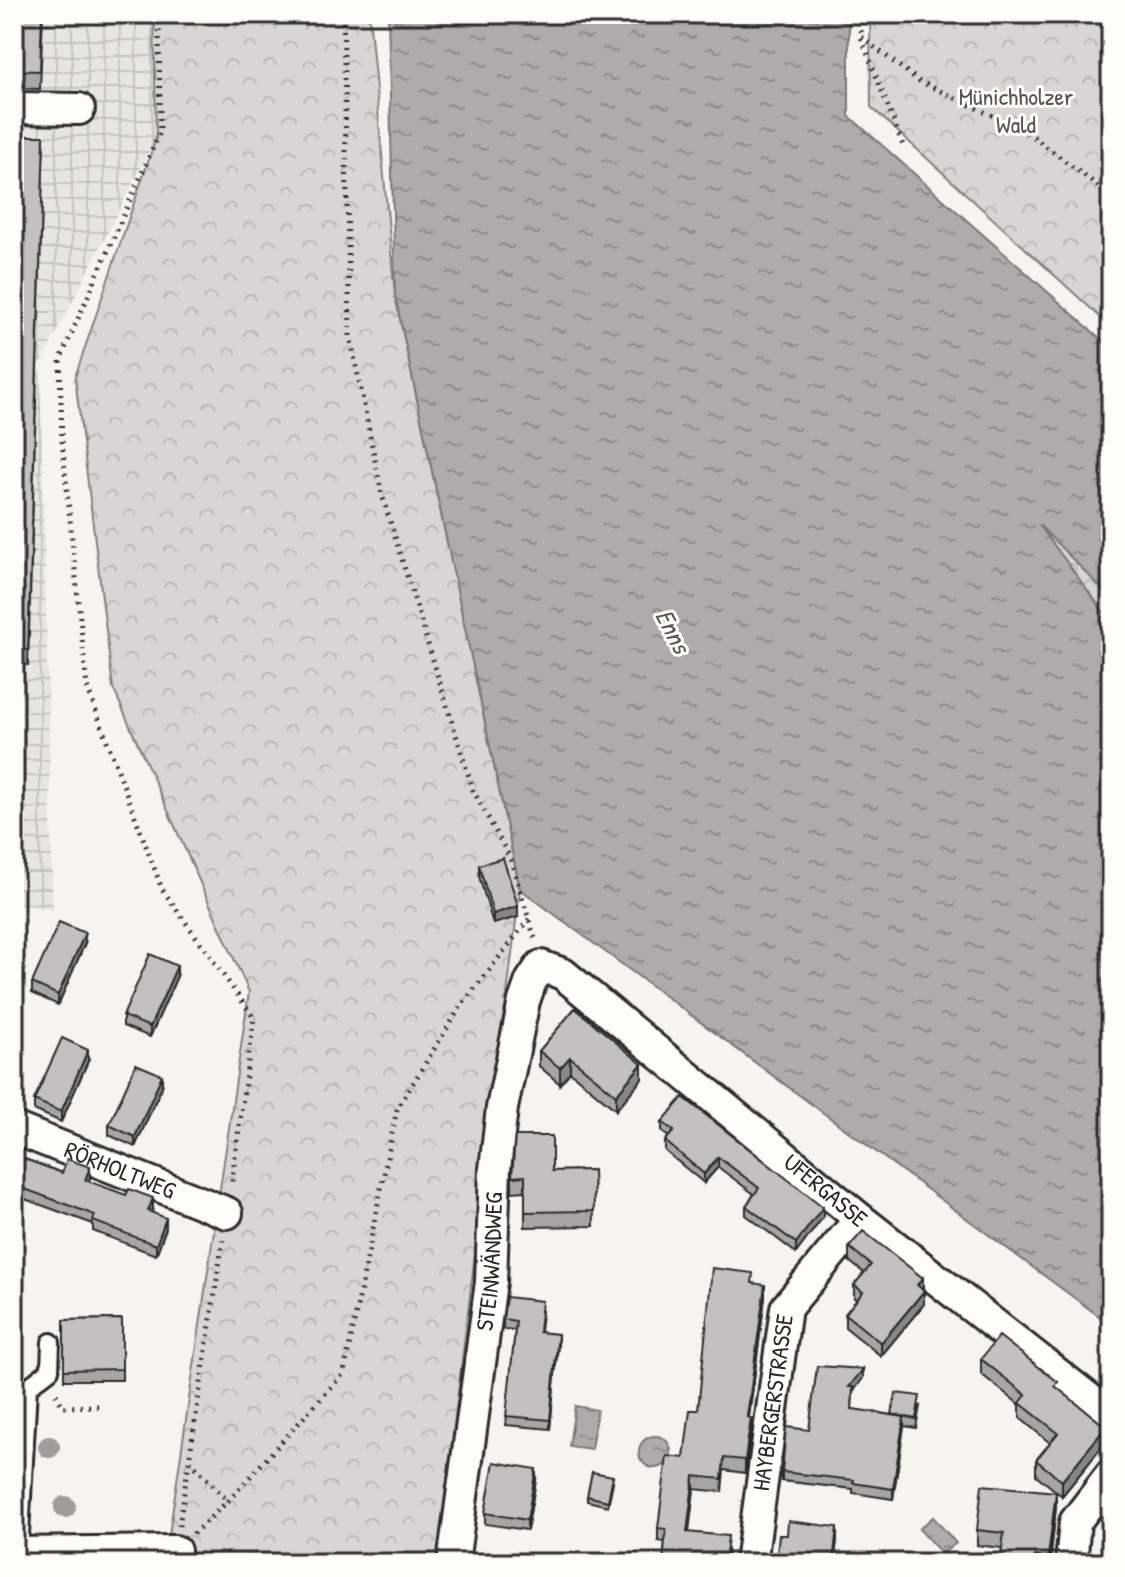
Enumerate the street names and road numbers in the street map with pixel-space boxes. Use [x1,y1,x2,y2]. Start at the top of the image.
street label: RÖRHOLTWEG [60,1133,181,1206]
street label: UFERGASSE [777,1146,875,1234]
street label: STEINWÄNDWEG [468,1191,509,1333]
street label: HAYBERGERSTRASSE [744,1312,800,1493]

